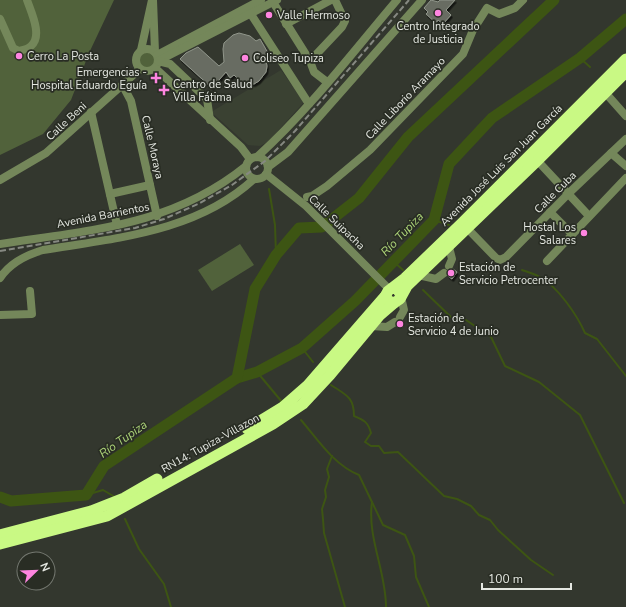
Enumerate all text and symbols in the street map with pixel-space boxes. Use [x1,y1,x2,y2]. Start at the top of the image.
place label: Valle Hermoso [276,8,350,23]
marker: Centro Integrado de Justicia [433,8,443,18]
marker: Valle Hermoso [264,10,274,20]
place label: Centro Integrado de Justicia [396,19,480,47]
place label: Cerro La Posta [27,49,99,64]
marker: Cerro La Posta [14,51,24,61]
place label: Coliseo Tupiza [253,51,324,66]
marker: Coliseo Tupiza [240,53,250,63]
street label: Calle Liborio Aramayo [362,54,449,143]
place label: Emergencias - Hospital Eduardo Eguía [31,65,147,93]
marker: Emergencias - Hospital Eduardo Eguía [150,72,162,84]
place label: Centro de Salud Villa Fátima [172,77,252,105]
marker: Centro de Salud Villa Fátima [158,84,170,96]
street label: Calle Beni [43,99,90,144]
street label: Avenida José Luis San Juan García [437,101,566,230]
street label: Calle Moraya [138,114,167,181]
street label: Calle Cuba [531,168,580,217]
street label: Calle Suipacha [305,192,368,253]
street label: Avenida Barrientos [56,199,151,232]
water label: Río Tupiza [377,209,427,259]
place label: Hostal Los Salares [523,220,576,248]
marker: Hostal Los Salares [579,228,589,238]
place label: Estación de Servicio Petrocenter [459,260,558,288]
marker: Estación de Servicio Petrocenter [446,268,456,278]
place label: Estación de Servicio 4 de Junio [408,311,499,339]
marker: Estación de Servicio 4 de Junio [395,319,405,329]
street label: RN14: Tupiza-Villazon [159,410,262,477]
water label: Río Tupiza [96,417,150,461]
north arrow [16,551,56,591]
text: N [36,561,53,574]
scale bar [482,565,571,591]
text: 100 m [488,571,523,587]

